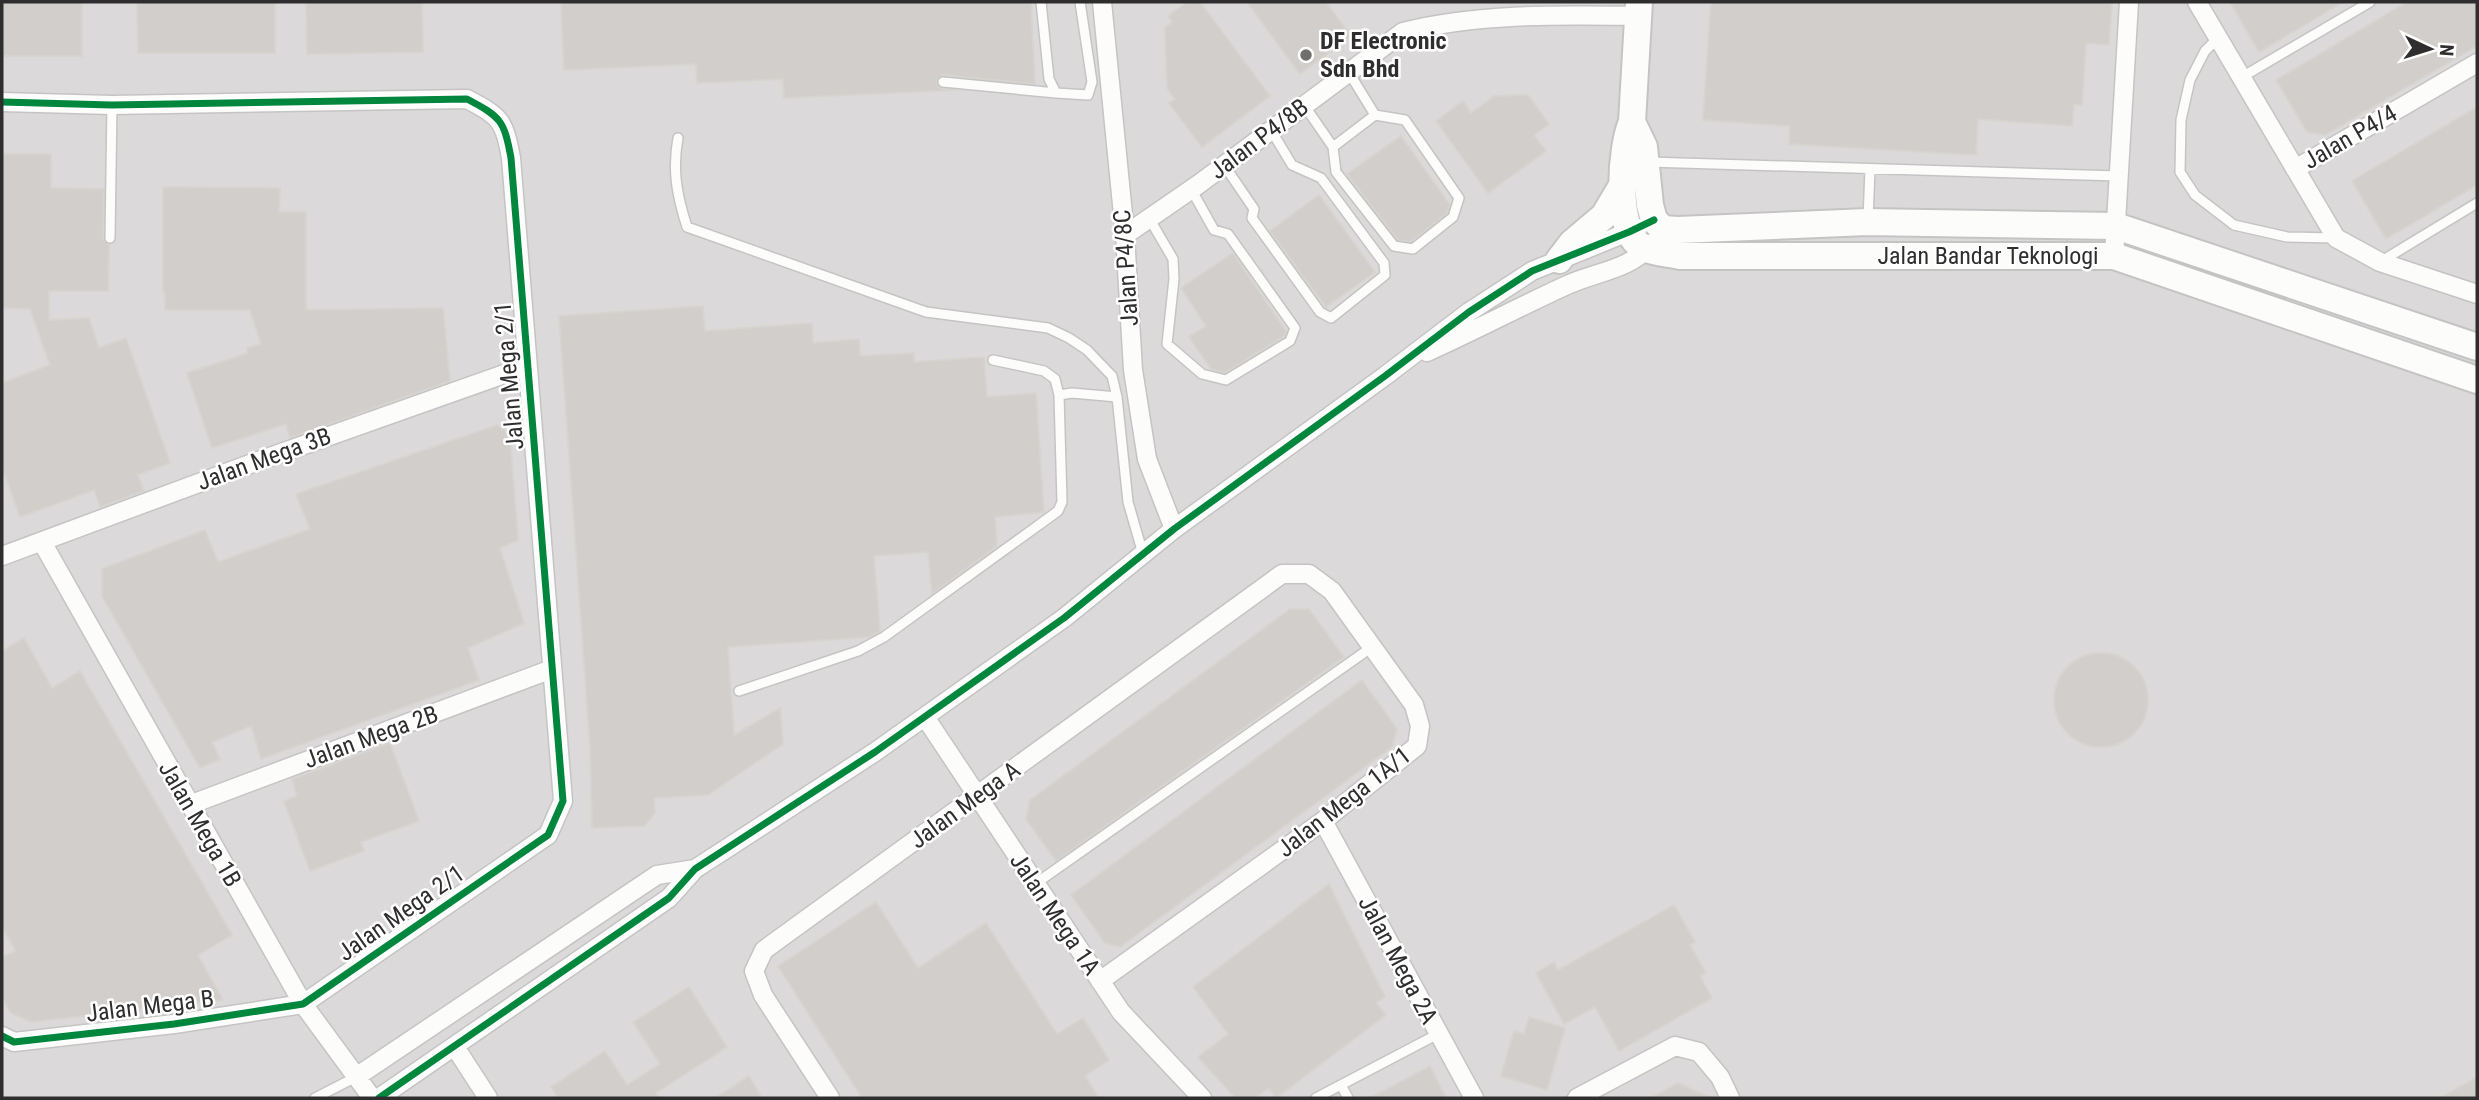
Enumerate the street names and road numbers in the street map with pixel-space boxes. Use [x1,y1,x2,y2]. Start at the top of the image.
street label: Jalan P4/8B [1204,93,1314,185]
street label: Jalan P4/4 [2298,99,2402,175]
street label: Jalan P4/8C [1108,209,1144,327]
street label: Jalan Bandar Teknologi [1877,242,2099,270]
street label: Jalan Mega 2/1 [489,301,529,451]
street label: Jalan Mega 3B [193,422,335,496]
street label: Jalan Mega 2B [300,700,442,774]
street label: Jalan Mega 1A/1 [1272,741,1416,863]
street label: Jalan Mega 1B [153,756,247,892]
street label: Jalan Mega A [904,756,1026,854]
street label: Jalan Mega 1A [1004,848,1106,980]
street label: Jalan Mega 2/1 [332,859,470,967]
street label: Jalan Mega 2A [1353,891,1444,1029]
street label: Jalan Mega B [84,984,216,1028]

